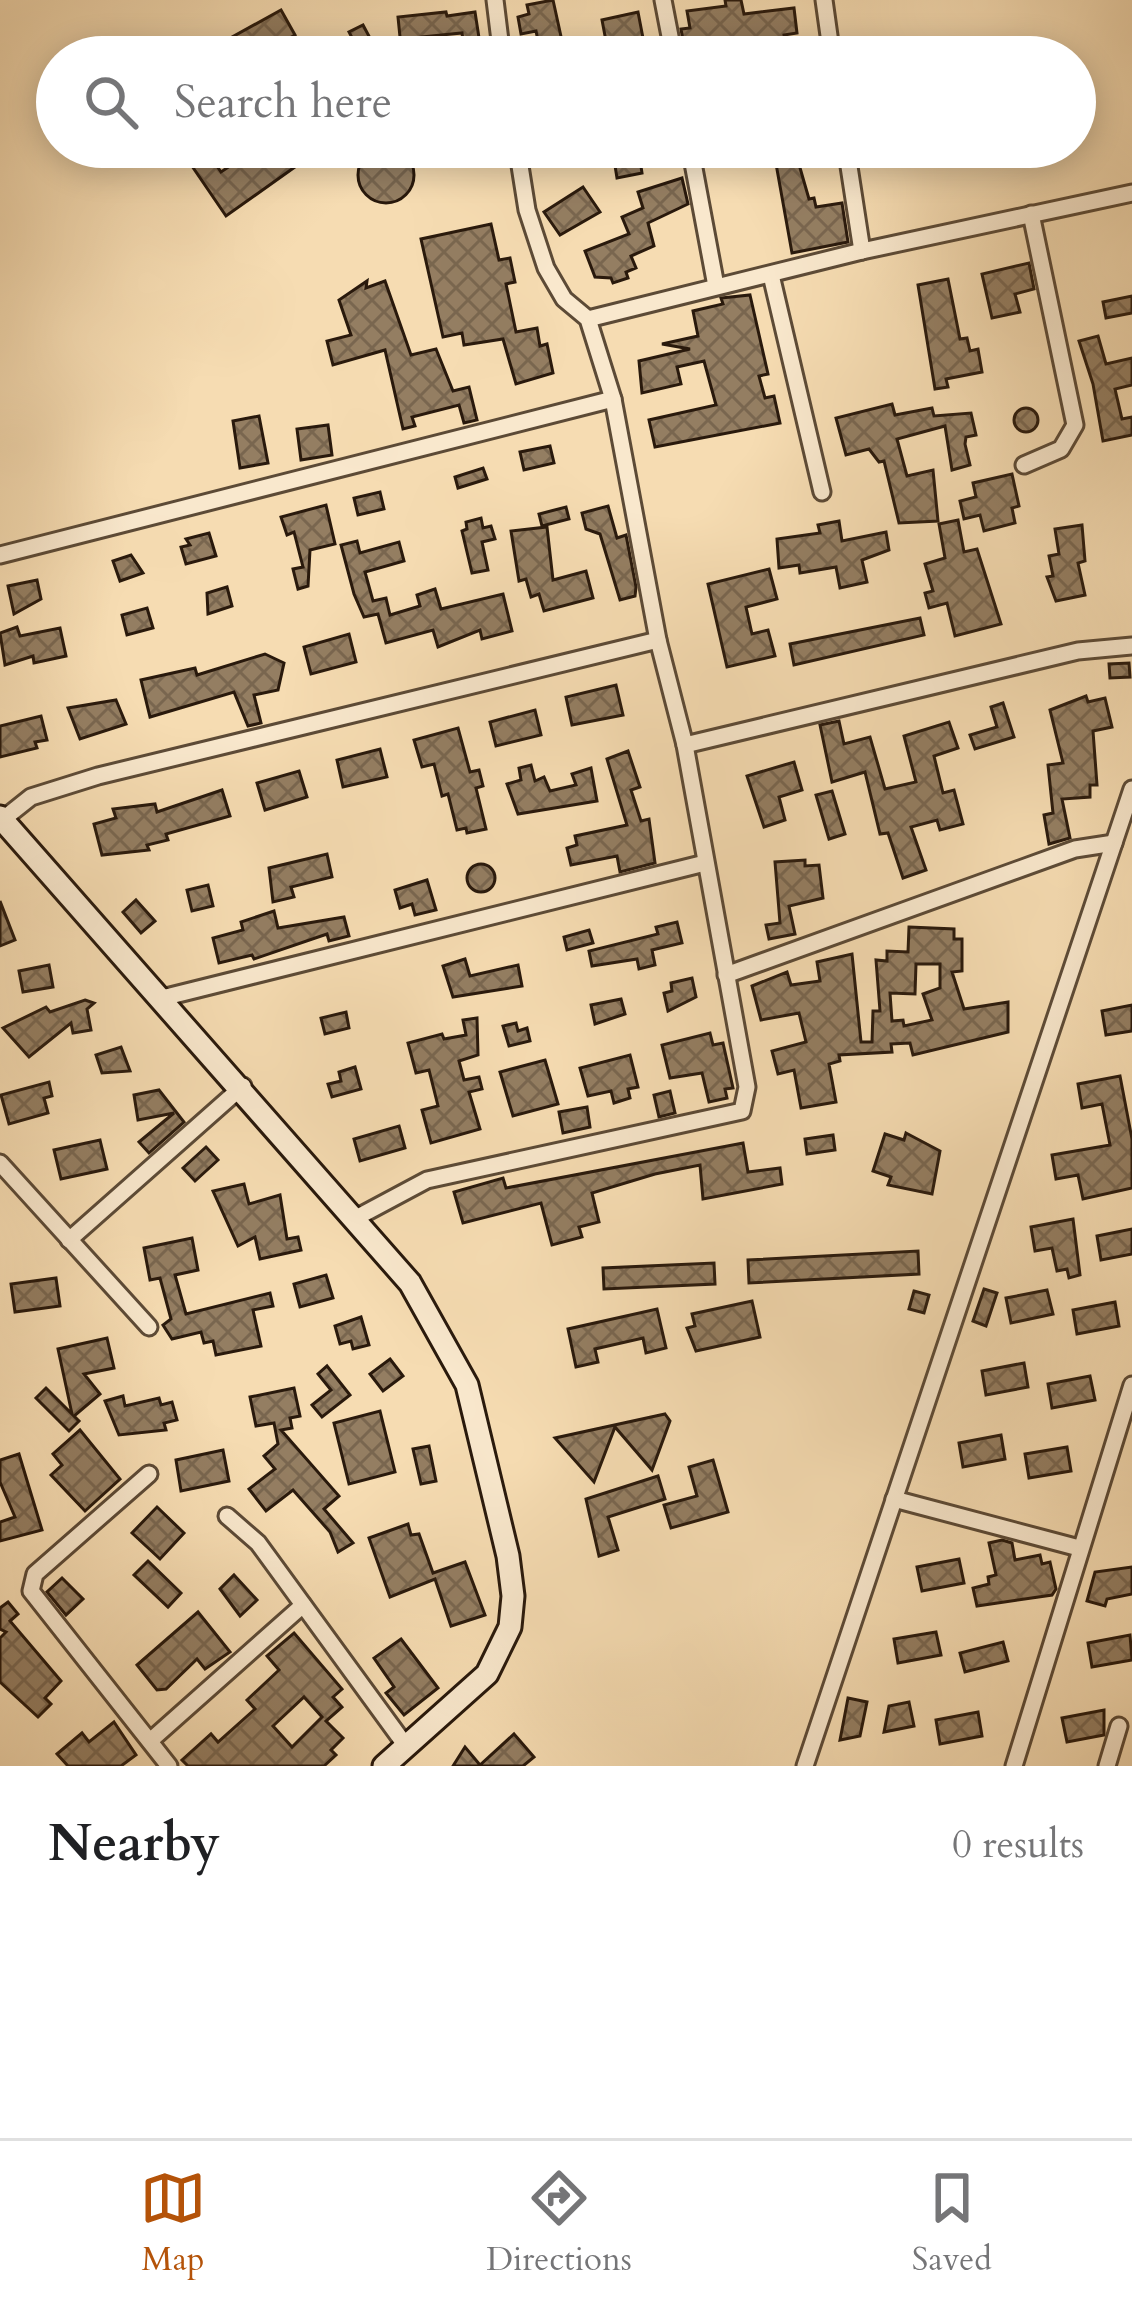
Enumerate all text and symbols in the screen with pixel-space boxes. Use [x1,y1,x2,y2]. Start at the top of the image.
search box [36,36,1096,168]
icon: search [78,69,144,135]
text: Search here [174,72,392,133]
text: Nearby [48,1809,220,1879]
text: 0 results [952,1818,1084,1871]
tab: Map [140,2165,206,2282]
tab: Directions [486,2165,632,2282]
tab: Saved [912,2165,992,2282]

